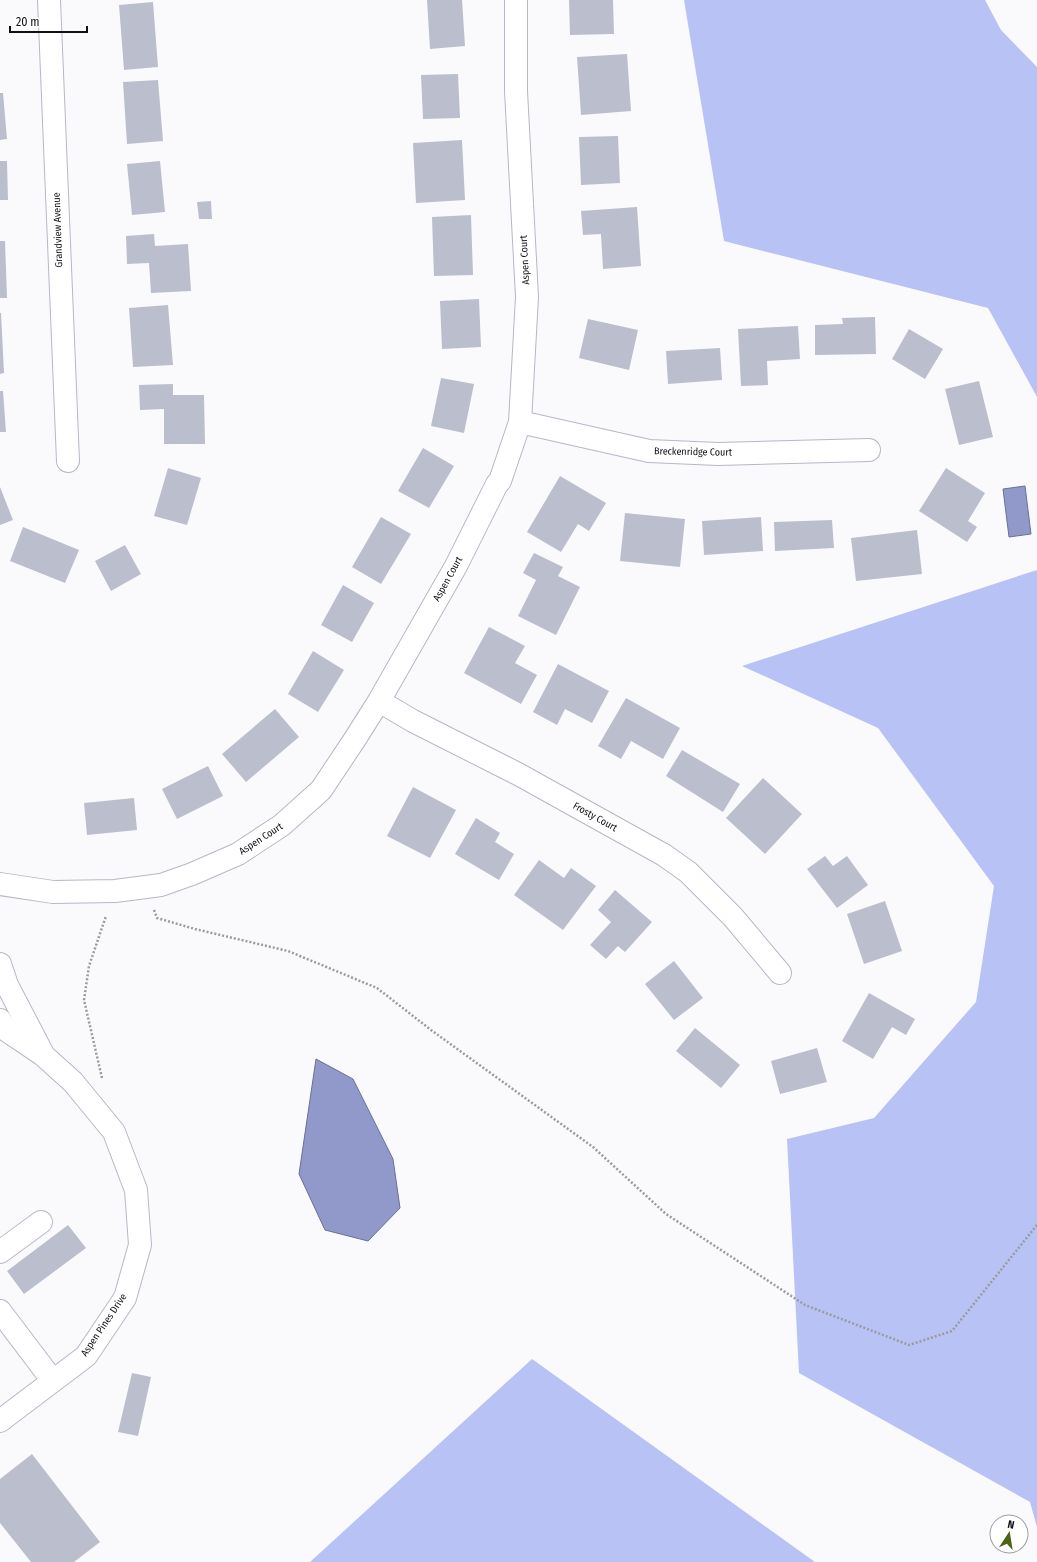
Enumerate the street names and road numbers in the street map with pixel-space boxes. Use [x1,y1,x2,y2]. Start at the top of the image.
street label: Grandview Avenue [51,192,65,268]
street label: Aspen Court [518,234,532,285]
street label: Breckenridge Court [654,445,733,459]
street label: Aspen Court [431,554,466,604]
street label: Frosty Court [571,800,620,834]
street label: Aspen Court [237,820,286,858]
street label: Aspen Pines Drive [79,1291,129,1359]

